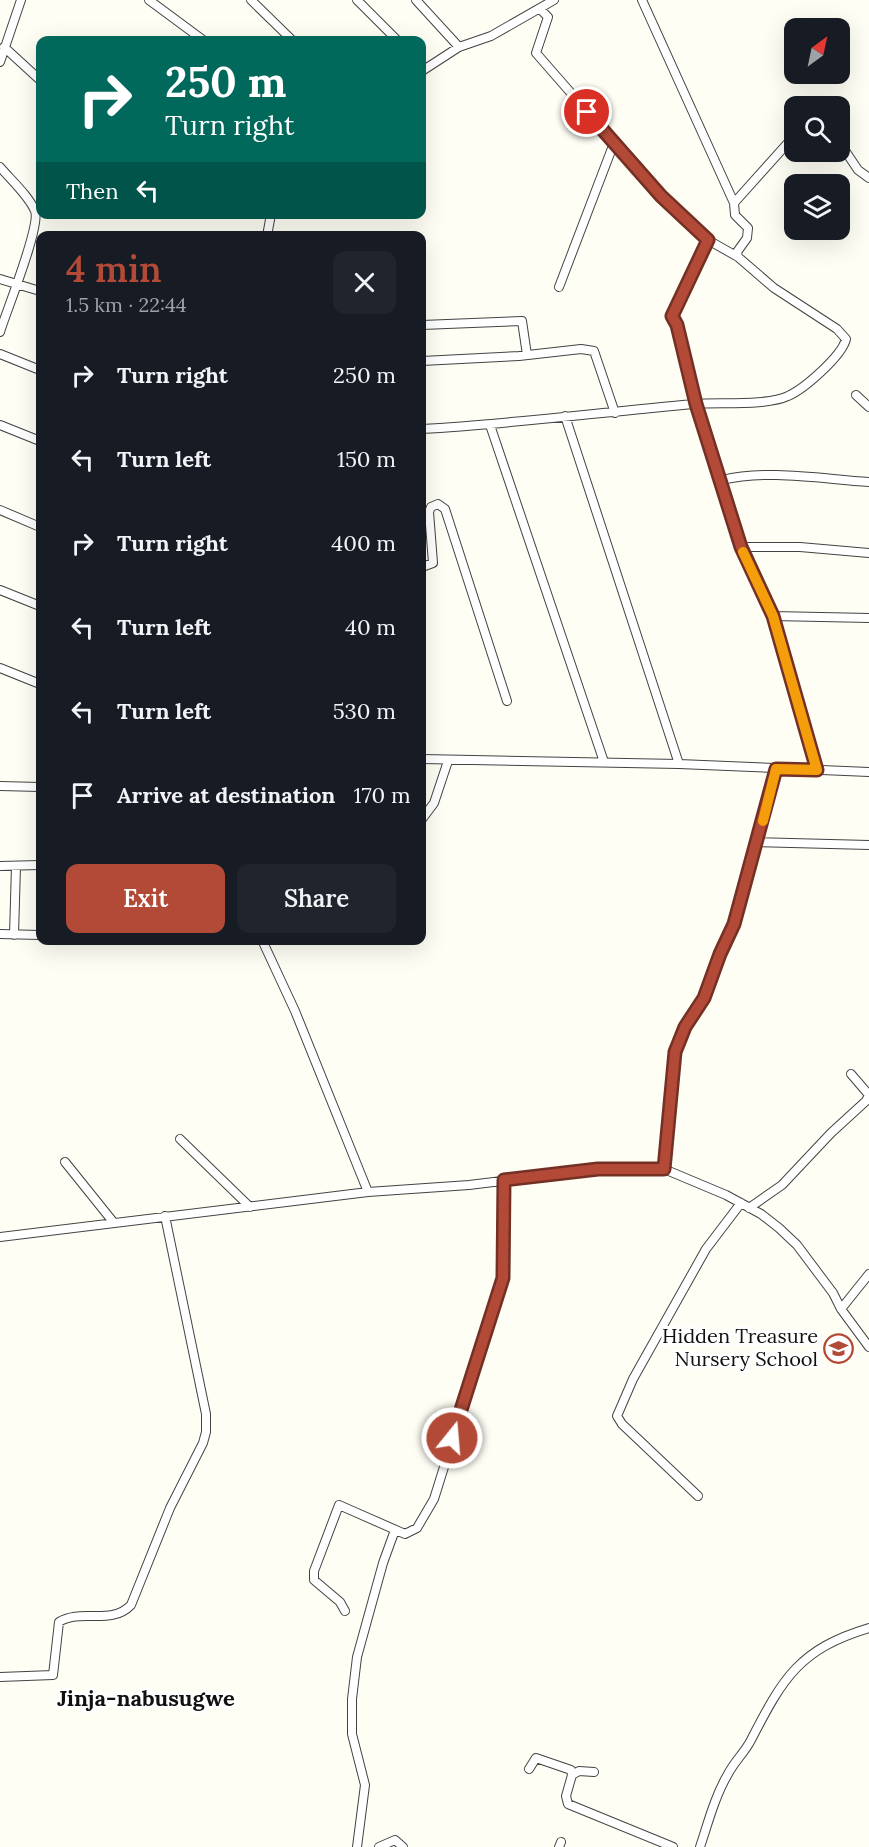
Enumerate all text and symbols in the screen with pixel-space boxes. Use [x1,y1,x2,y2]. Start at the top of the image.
north arrow [784,18,850,84]
map controls [784,18,850,240]
text: 250 m [165,55,286,109]
icon: right [66,60,144,138]
pin [561,86,612,137]
icon: arrive [570,95,603,128]
button: search [784,96,850,162]
text: Turn right [165,108,294,142]
icon: left [131,174,164,207]
button: layers [784,174,850,240]
text: Then [66,177,119,205]
text: 4 min [66,246,162,292]
button: close [333,251,396,314]
text: 1.5 km · 22:44 [66,292,187,317]
icon: right [66,359,99,392]
text: Turn right [117,361,228,389]
text: 250 m [333,361,396,389]
icon: left [66,443,99,476]
text: Turn left [117,445,211,473]
text: 150 m [337,445,396,473]
icon: right [66,527,99,560]
text: Turn right [117,529,228,557]
text: 400 m [331,529,396,557]
icon: left [66,611,99,644]
text: Turn left [117,613,211,641]
text: 40 m [345,613,396,641]
icon: left [66,695,99,728]
text: Turn left [117,697,211,725]
text: 530 m [333,697,396,725]
icon: arrive [66,779,99,812]
text: Arrive at destination [117,781,335,809]
text: 170 m [353,781,411,809]
button: Exit [66,864,225,933]
button: Share [237,864,396,933]
place label: Hidden Treasure Nursery School [662,1323,818,1371]
school or university icon: Hidden Treasure Nursery School [823,1332,855,1364]
position arrow [420,1406,484,1470]
district label: Jinja-nabusugwe [57,1684,235,1712]

